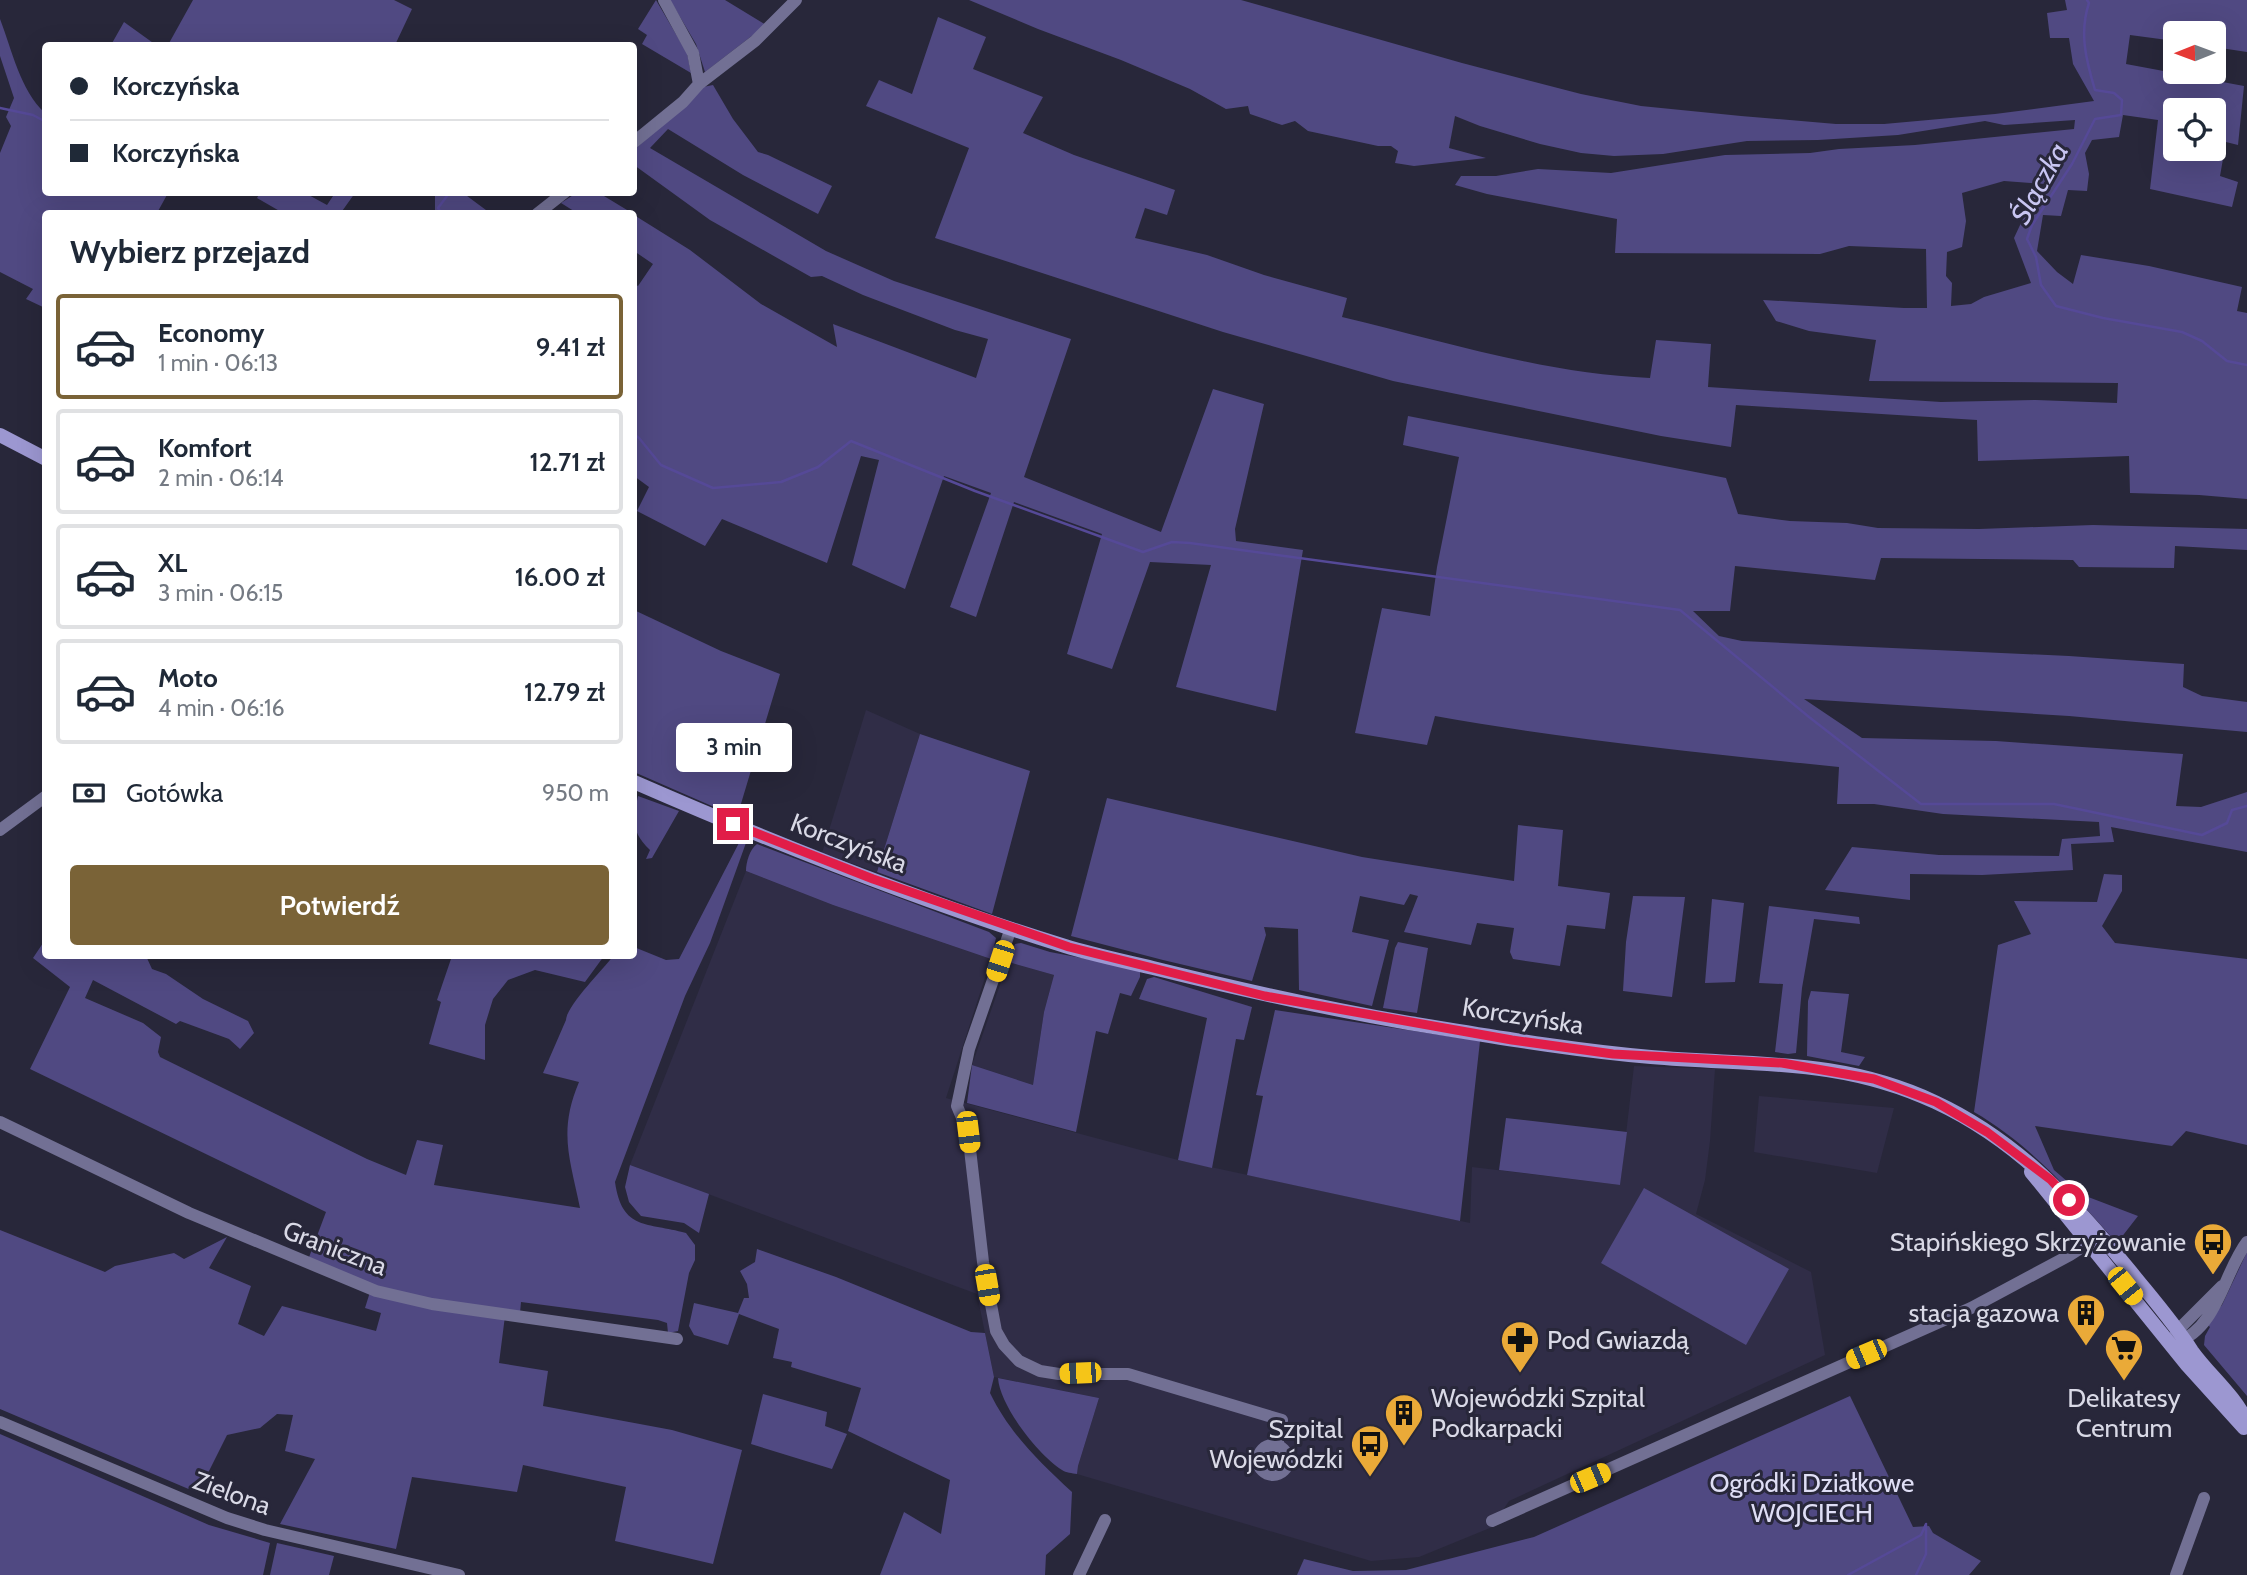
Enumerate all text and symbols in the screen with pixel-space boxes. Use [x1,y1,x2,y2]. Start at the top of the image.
north arrow [2163,21,2226,84]
map controls [2163,21,2226,161]
text: Korczyńska [112,70,239,102]
button: locate [2163,98,2226,161]
water label: Ślączka [2003,136,2075,230]
text: Korczyńska [112,137,239,169]
text: Wybierz przejazd [70,232,310,271]
icon: car [74,315,137,378]
text: Economy [158,317,264,349]
text: 9.41 zł [536,331,605,363]
text: 1 min · 06:13 [158,349,278,377]
icon: car [74,430,137,493]
text: Komfort [158,432,252,464]
text: 12.71 zł [529,446,605,478]
text: 2 min · 06:14 [158,464,284,492]
icon: car [74,545,137,608]
text: XL [158,547,187,579]
text: 16.00 zł [515,561,605,593]
text: 3 min · 06:15 [158,579,283,607]
icon: car [74,660,137,723]
text: Moto [158,662,218,694]
text: 12.79 zł [524,676,605,708]
text: 4 min · 06:16 [158,694,285,722]
callout: 3 min [675,722,791,772]
text: 3 min [706,733,762,761]
icon: cash [70,774,108,812]
text: Gotówka [126,777,223,809]
text: 950 m [542,779,609,807]
street label: Korczyńska [786,806,912,880]
route end [717,808,749,840]
button: Potwierdź [70,865,609,945]
car [984,938,1017,984]
street label: Korczyńska [1460,991,1586,1041]
car [956,1110,981,1154]
route start [2053,1184,2085,1216]
street label: Graniczna [278,1214,392,1283]
bus stop icon: Stapińskiego Skrzyżowanie [2192,1221,2234,1276]
place label: Stapińskiego Skrzyżowanie [1890,1226,2186,1258]
car [974,1262,1001,1308]
car [2104,1263,2147,1309]
building icon: stacja gazowa [2065,1292,2107,1347]
place label: stacja gazowa [1909,1297,2060,1329]
pharmacy icon: Pod Gwiazdą [1499,1319,1541,1374]
place label: Pod Gwiazdą [1547,1324,1690,1356]
supermarket icon: Delikatesy Centrum [2103,1327,2145,1382]
car [1843,1336,1890,1372]
car [1059,1362,1102,1384]
place label: Wojewódzki Szpital Podkarpacki [1431,1382,1645,1444]
place label: Delikatesy Centrum [2067,1382,2181,1444]
building icon: Wojewódzki Szpital Podkarpacki [1383,1392,1425,1447]
place label: Szpital Wojewódzki [1209,1413,1343,1475]
bus stop icon: Szpital Wojewódzki [1349,1423,1391,1478]
car [1567,1460,1614,1496]
street label: Zielona [189,1464,276,1522]
park label: Ogródki Działkowe WOJCIECH [1710,1467,1914,1529]

